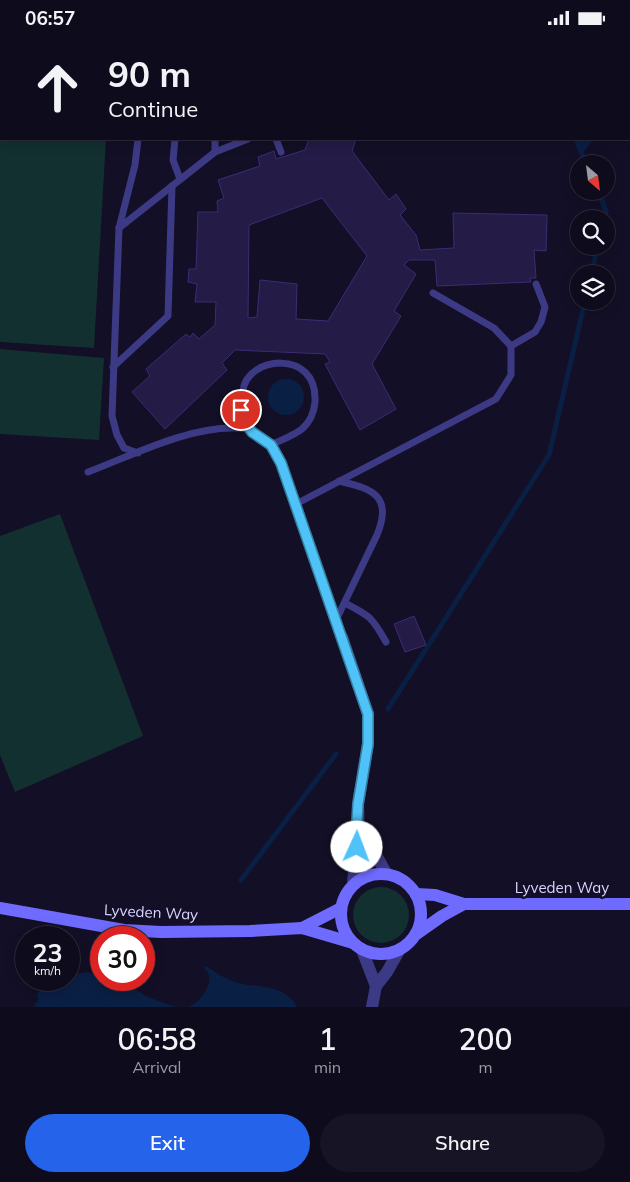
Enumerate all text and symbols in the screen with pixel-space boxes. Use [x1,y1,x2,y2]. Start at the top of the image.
text: 06:57 [25,6,75,30]
text: 90 m [108,52,191,96]
icon: ahead [25,55,90,120]
text: Continue [108,95,198,123]
north arrow [570,155,615,200]
map controls [570,155,615,310]
button: search [570,210,615,255]
button: layers [570,265,615,310]
pin [220,389,262,431]
icon: arrive [227,396,255,424]
position arrow [330,820,382,872]
street label: Lyveden Way [515,878,609,897]
street label: Lyveden Way [103,900,199,924]
speed limit sign: 30 [90,926,155,991]
text: 23 [32,937,63,968]
text: km/h [34,963,61,978]
text: 06:58 [117,1020,197,1058]
text: 1 [319,1020,337,1058]
text: 200 [459,1020,513,1058]
text: Arrival [133,1057,181,1077]
text: min [314,1057,341,1077]
text: m [479,1057,493,1077]
button: Exit [25,1114,310,1172]
button: Share [320,1114,605,1172]

